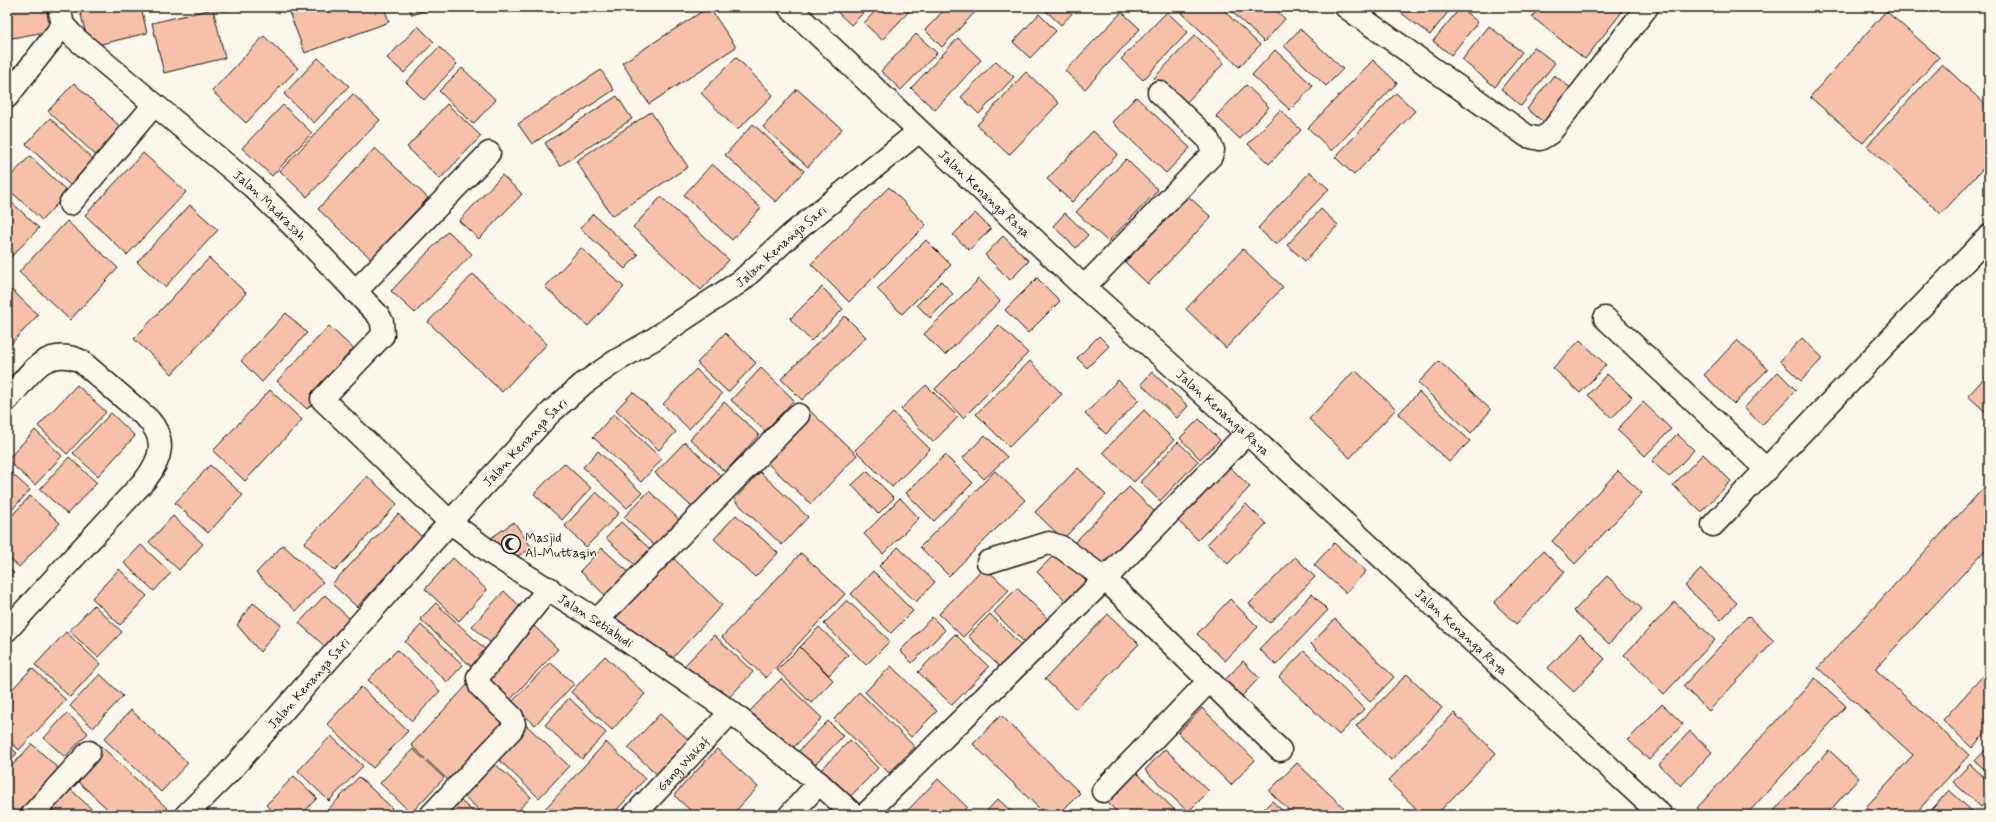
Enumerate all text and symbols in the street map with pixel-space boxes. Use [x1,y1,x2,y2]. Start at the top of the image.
street label: Jalan Kenanga Raya [934,146,1034,242]
street label: Jalan Madrasah [229,167,310,245]
street label: Jalan Kenanga Sari [733,202,831,292]
street label: Jalan Kenanga Raya [1172,367,1273,460]
street label: Jalan Kenanga Sari [480,395,571,491]
place label: Masjid Al-Muttaqin [525,530,597,562]
mosque icon: Masjid Al-Muttaqin [500,533,522,555]
street label: Jalan Kenanga Raya [1411,585,1511,680]
street label: Jalan Setiabudi [554,590,636,652]
street label: Jalan Kenanga Sari [264,635,354,733]
street label: Gang Wakaf [654,733,714,795]

